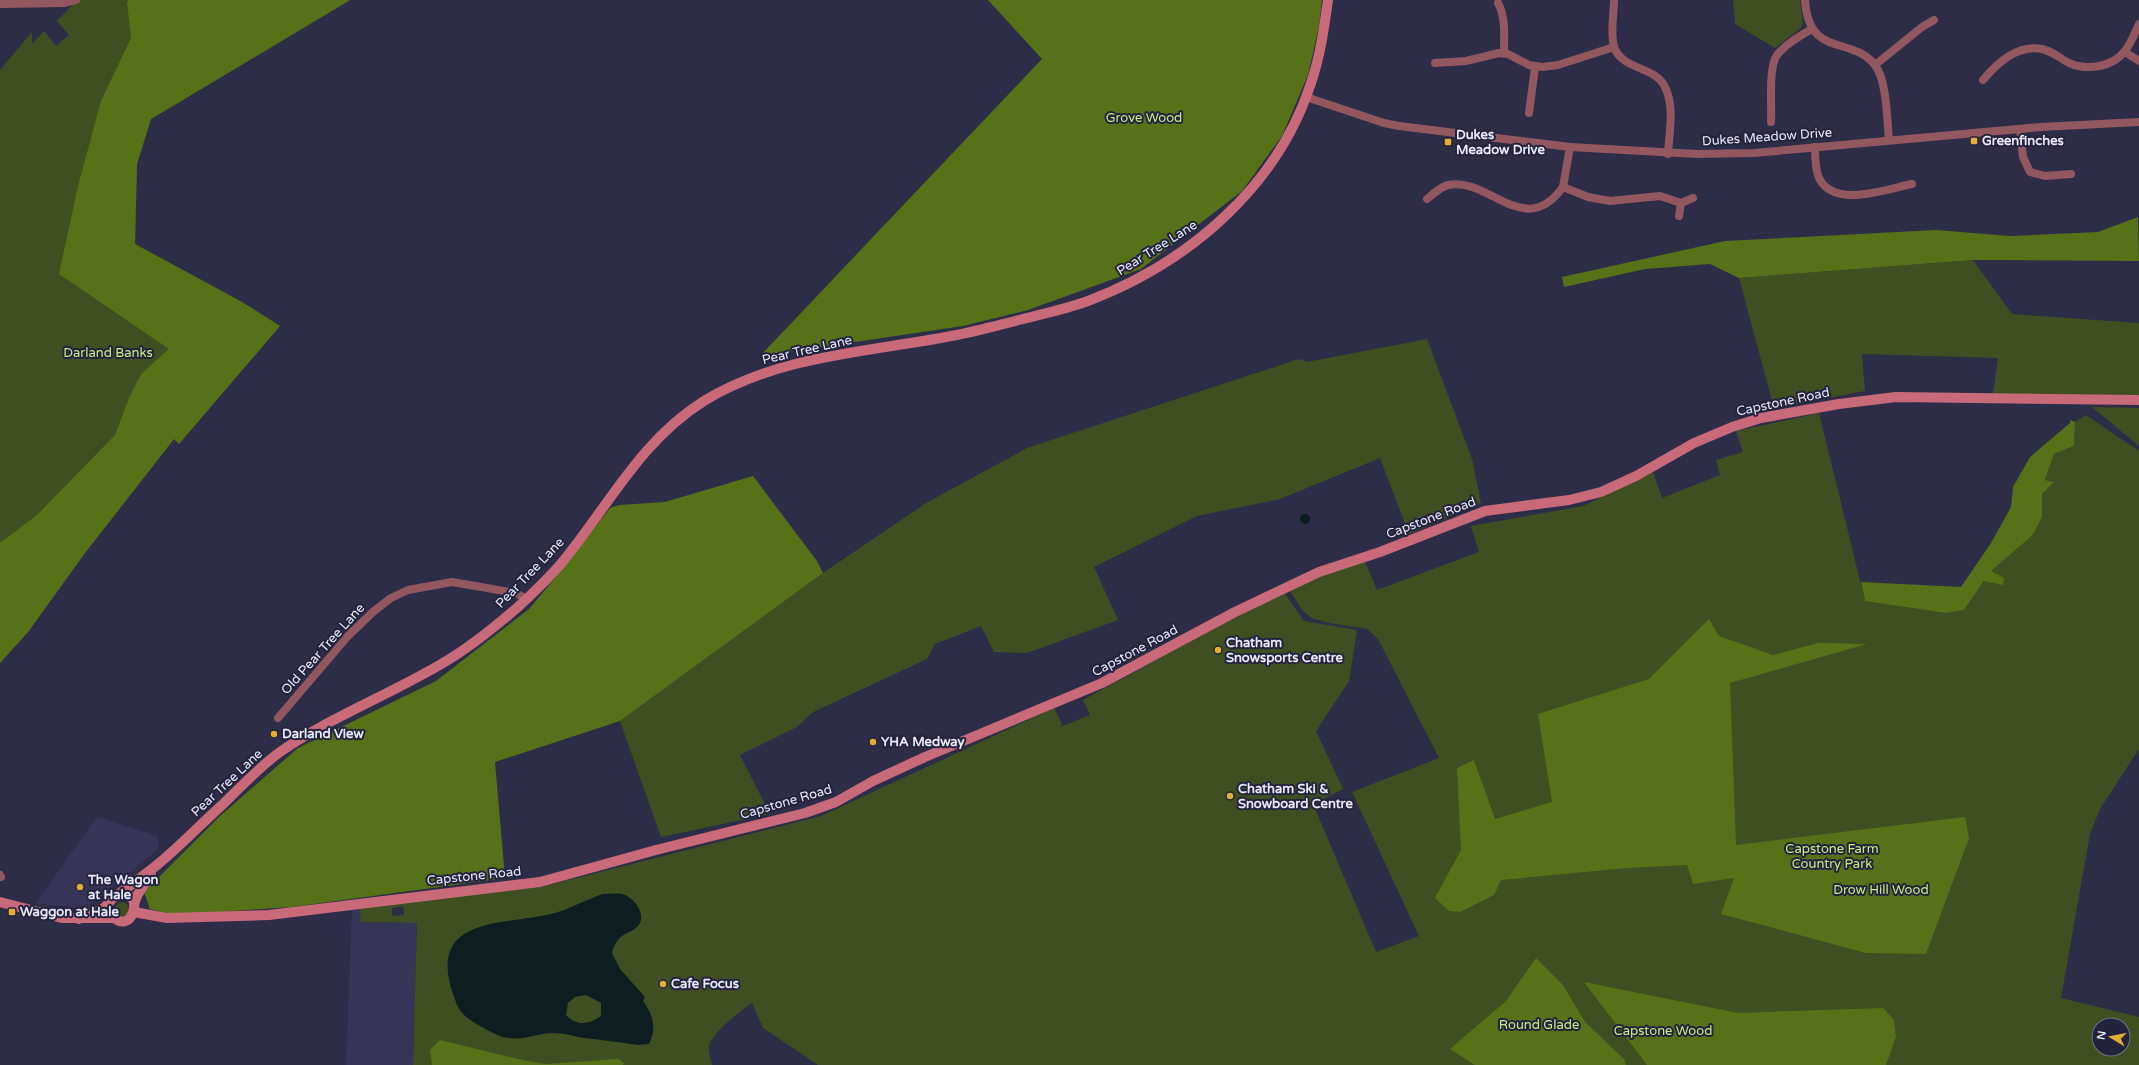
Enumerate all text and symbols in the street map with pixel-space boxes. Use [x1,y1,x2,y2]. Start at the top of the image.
park label: Grove Wood [1106,110,1182,126]
street label: Dukes Meadow Drive [1701,124,1833,150]
place label: Dukes Meadow Drive [1456,127,1545,158]
place label: Greenfinches [1982,133,2064,149]
marker: Greenfinches [1969,136,1979,146]
marker: Dukes Meadow Drive [1443,137,1453,147]
street label: Pear Tree Lane [1114,217,1200,279]
street label: Pear Tree Lane [761,332,853,368]
park label: Darland Banks [63,345,153,361]
street label: Capstone Road [1735,384,1831,420]
street label: Capstone Road [1384,494,1478,542]
street label: Pear Tree Lane [492,534,568,612]
street label: Old Pear Tree Lane [278,600,368,698]
street label: Capstone Road [1089,622,1181,680]
place label: Chatham Snowsports Centre [1226,635,1344,666]
marker: Chatham Snowsports Centre [1213,645,1223,655]
place label: Darland View [282,726,364,742]
marker: Darland View [269,729,279,739]
place label: YHA Medway [881,734,965,750]
marker: YHA Medway [868,737,878,747]
street label: Pear Tree Lane [188,746,266,820]
street label: Capstone Road [738,781,834,823]
place label: Chatham Ski & Snowboard Centre [1238,781,1353,812]
marker: Chatham Ski & Snowboard Centre [1225,791,1235,801]
park label: Capstone Farm Country Park [1785,841,1879,872]
street label: Capstone Road [426,863,522,889]
place label: The Wagon at Hale [87,872,159,903]
marker: The Wagon at Hale [75,882,85,892]
park label: Drow Hill Wood [1833,882,1929,898]
place label: Waggon at Hale [20,904,119,920]
marker: Waggon at Hale [7,907,17,917]
place label: Cafe Focus [671,976,739,992]
marker: Cafe Focus [658,979,668,989]
park label: Round Glade [1499,1017,1579,1033]
north arrow [2091,1017,2131,1057]
park label: Capstone Wood [1614,1023,1712,1039]
text: N [2094,1030,2109,1041]

